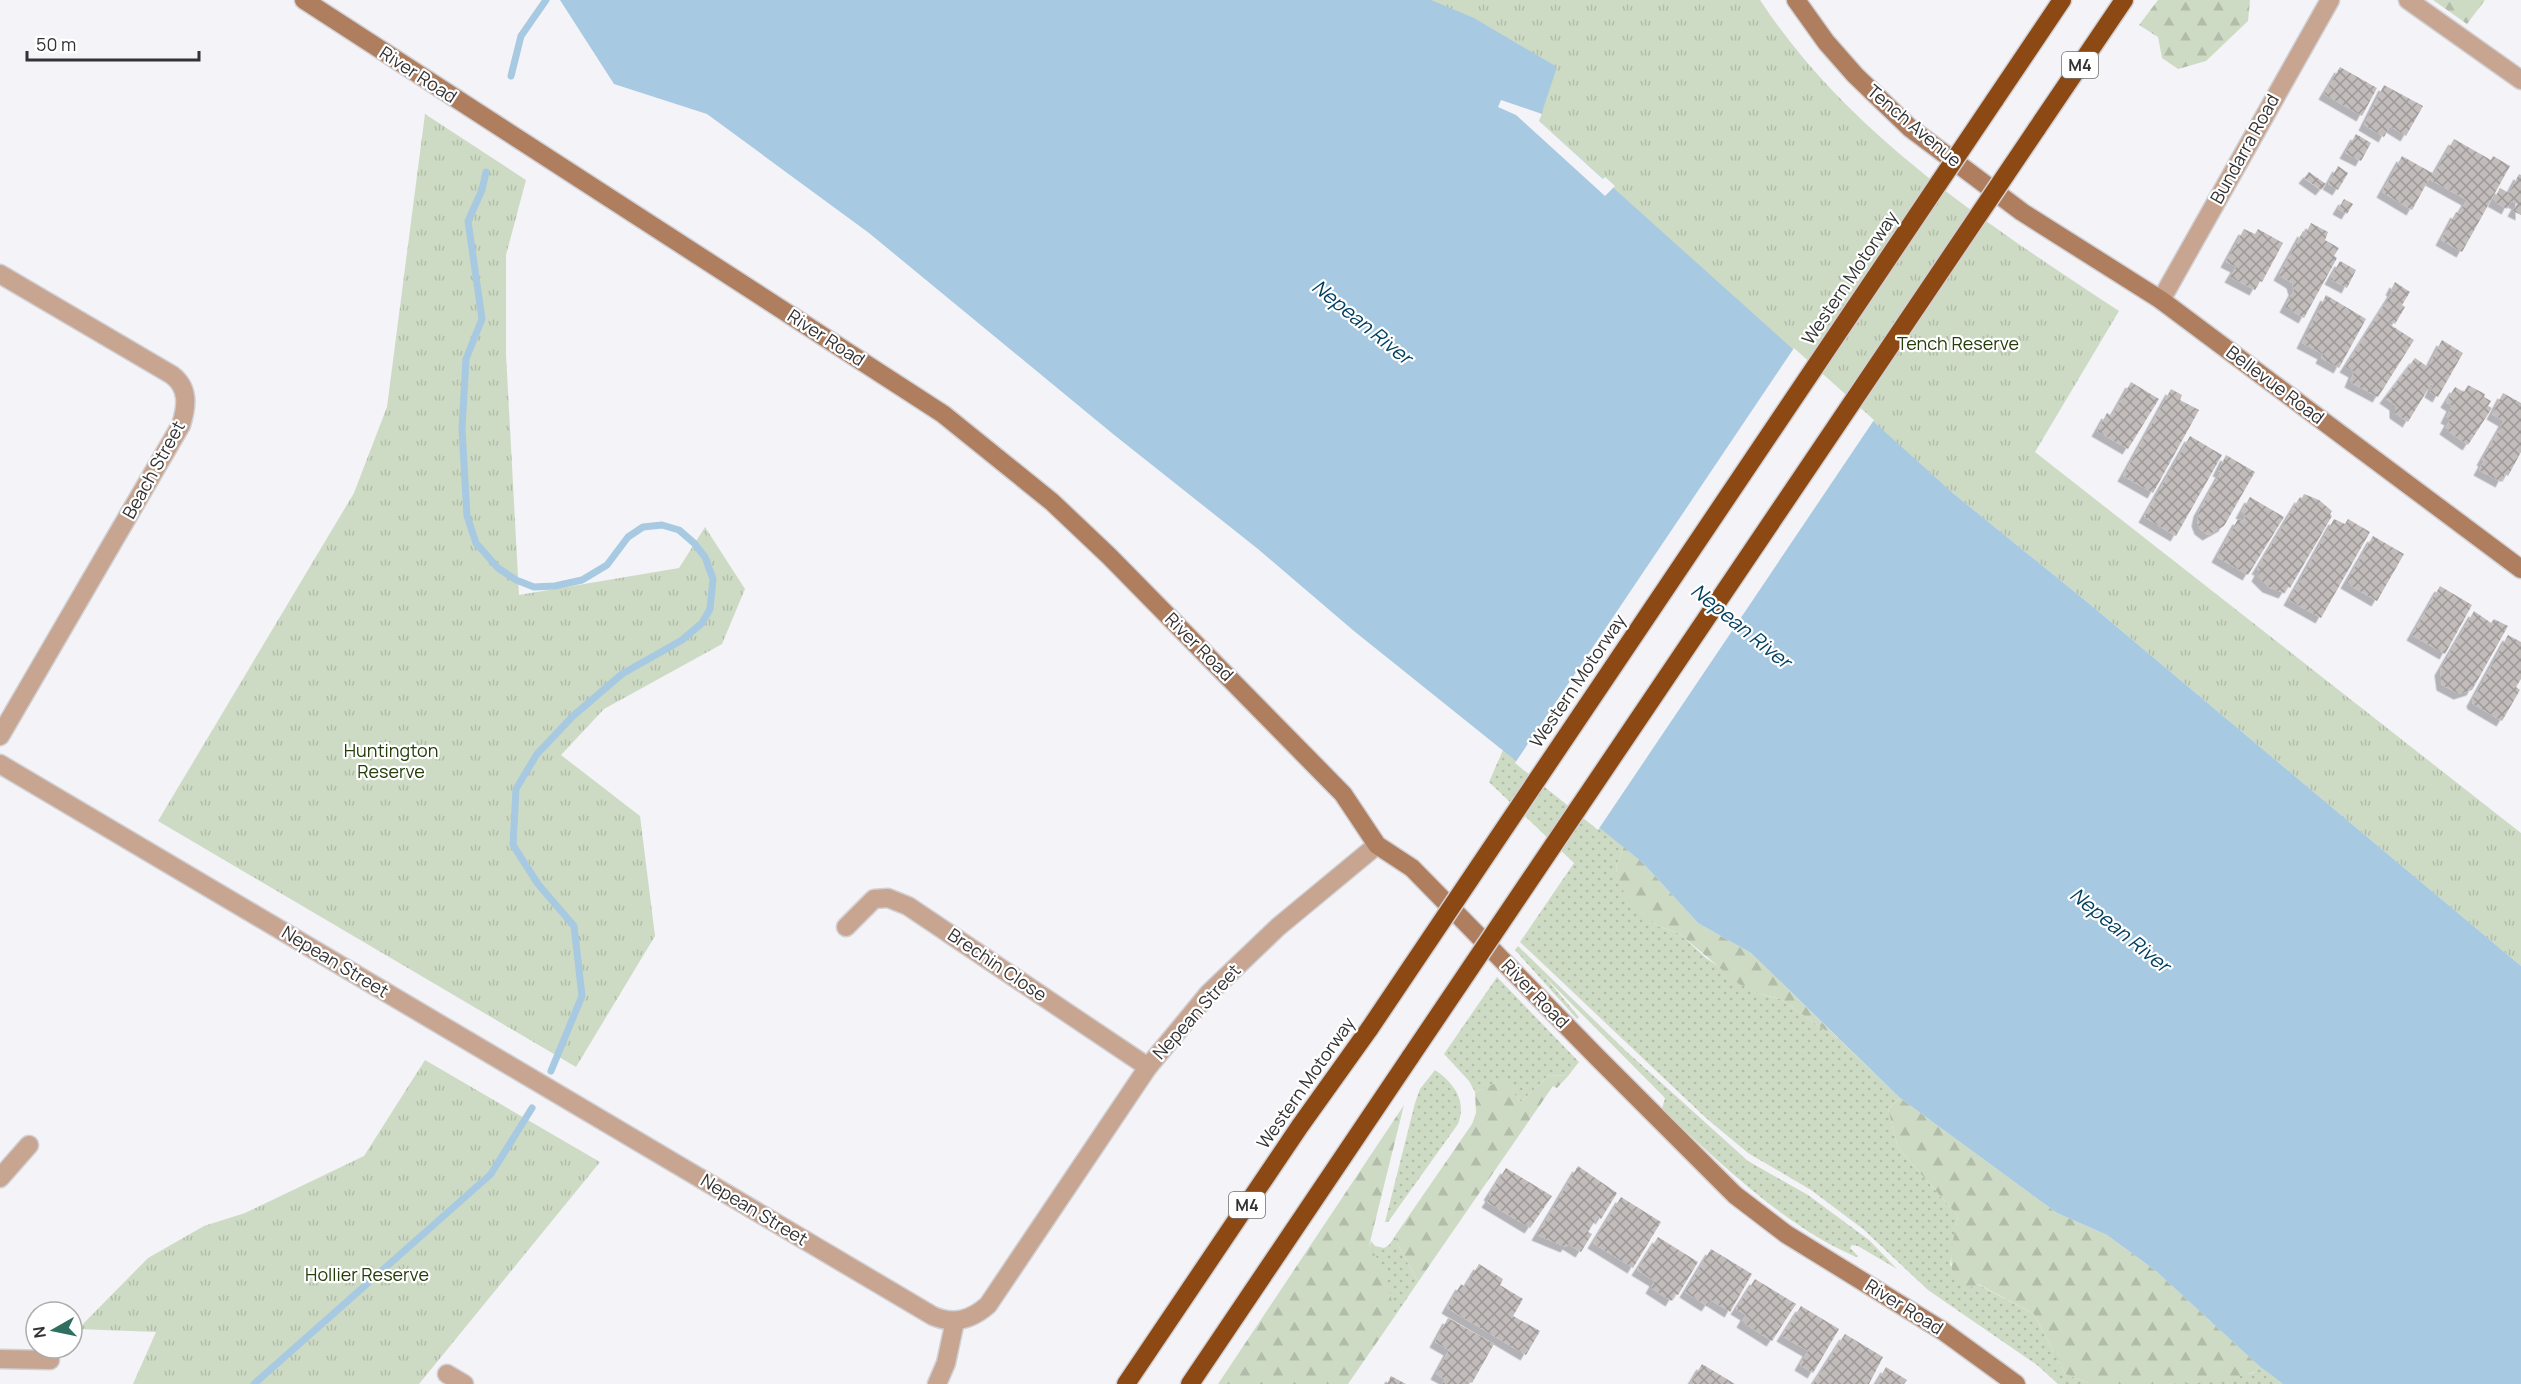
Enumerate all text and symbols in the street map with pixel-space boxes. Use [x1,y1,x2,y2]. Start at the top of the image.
scale bar [27,24,200,62]
text: 50 m [36,32,76,56]
street label: River Road [375,40,462,108]
road number: M4 [2062,52,2098,78]
street label: Tench Avenue [1862,79,1967,172]
street label: Bundarra Road [2204,89,2284,208]
street label: Western Motorway [1796,206,1903,349]
water label: Nepean River [1307,273,1420,372]
street label: River Road [783,303,870,371]
park label: Tench Reserve [1897,331,2019,355]
street label: Bellevue Road [2222,339,2329,429]
street label: Beach Street [116,416,190,523]
water label: Nepean River [1686,577,1799,676]
street label: River Road [1160,607,1239,686]
street label: Western Motorway [1524,609,1631,752]
park label: Huntington Reserve [344,738,438,783]
water label: Nepean River [2065,881,2178,980]
street label: Nepean Street [278,920,393,1003]
street label: Brechin Close [943,922,1052,1006]
street label: River Road [1497,953,1575,1033]
street label: Nepean Street [1147,958,1246,1064]
street label: Western Motorway [1251,1011,1360,1153]
street label: Nepean Street [697,1168,812,1251]
road number: M4 [1229,1192,1265,1218]
park label: Hollier Reserve [305,1262,429,1286]
street label: River Road [1861,1273,1948,1340]
north arrow [24,1300,84,1360]
text: N [27,1325,51,1340]

